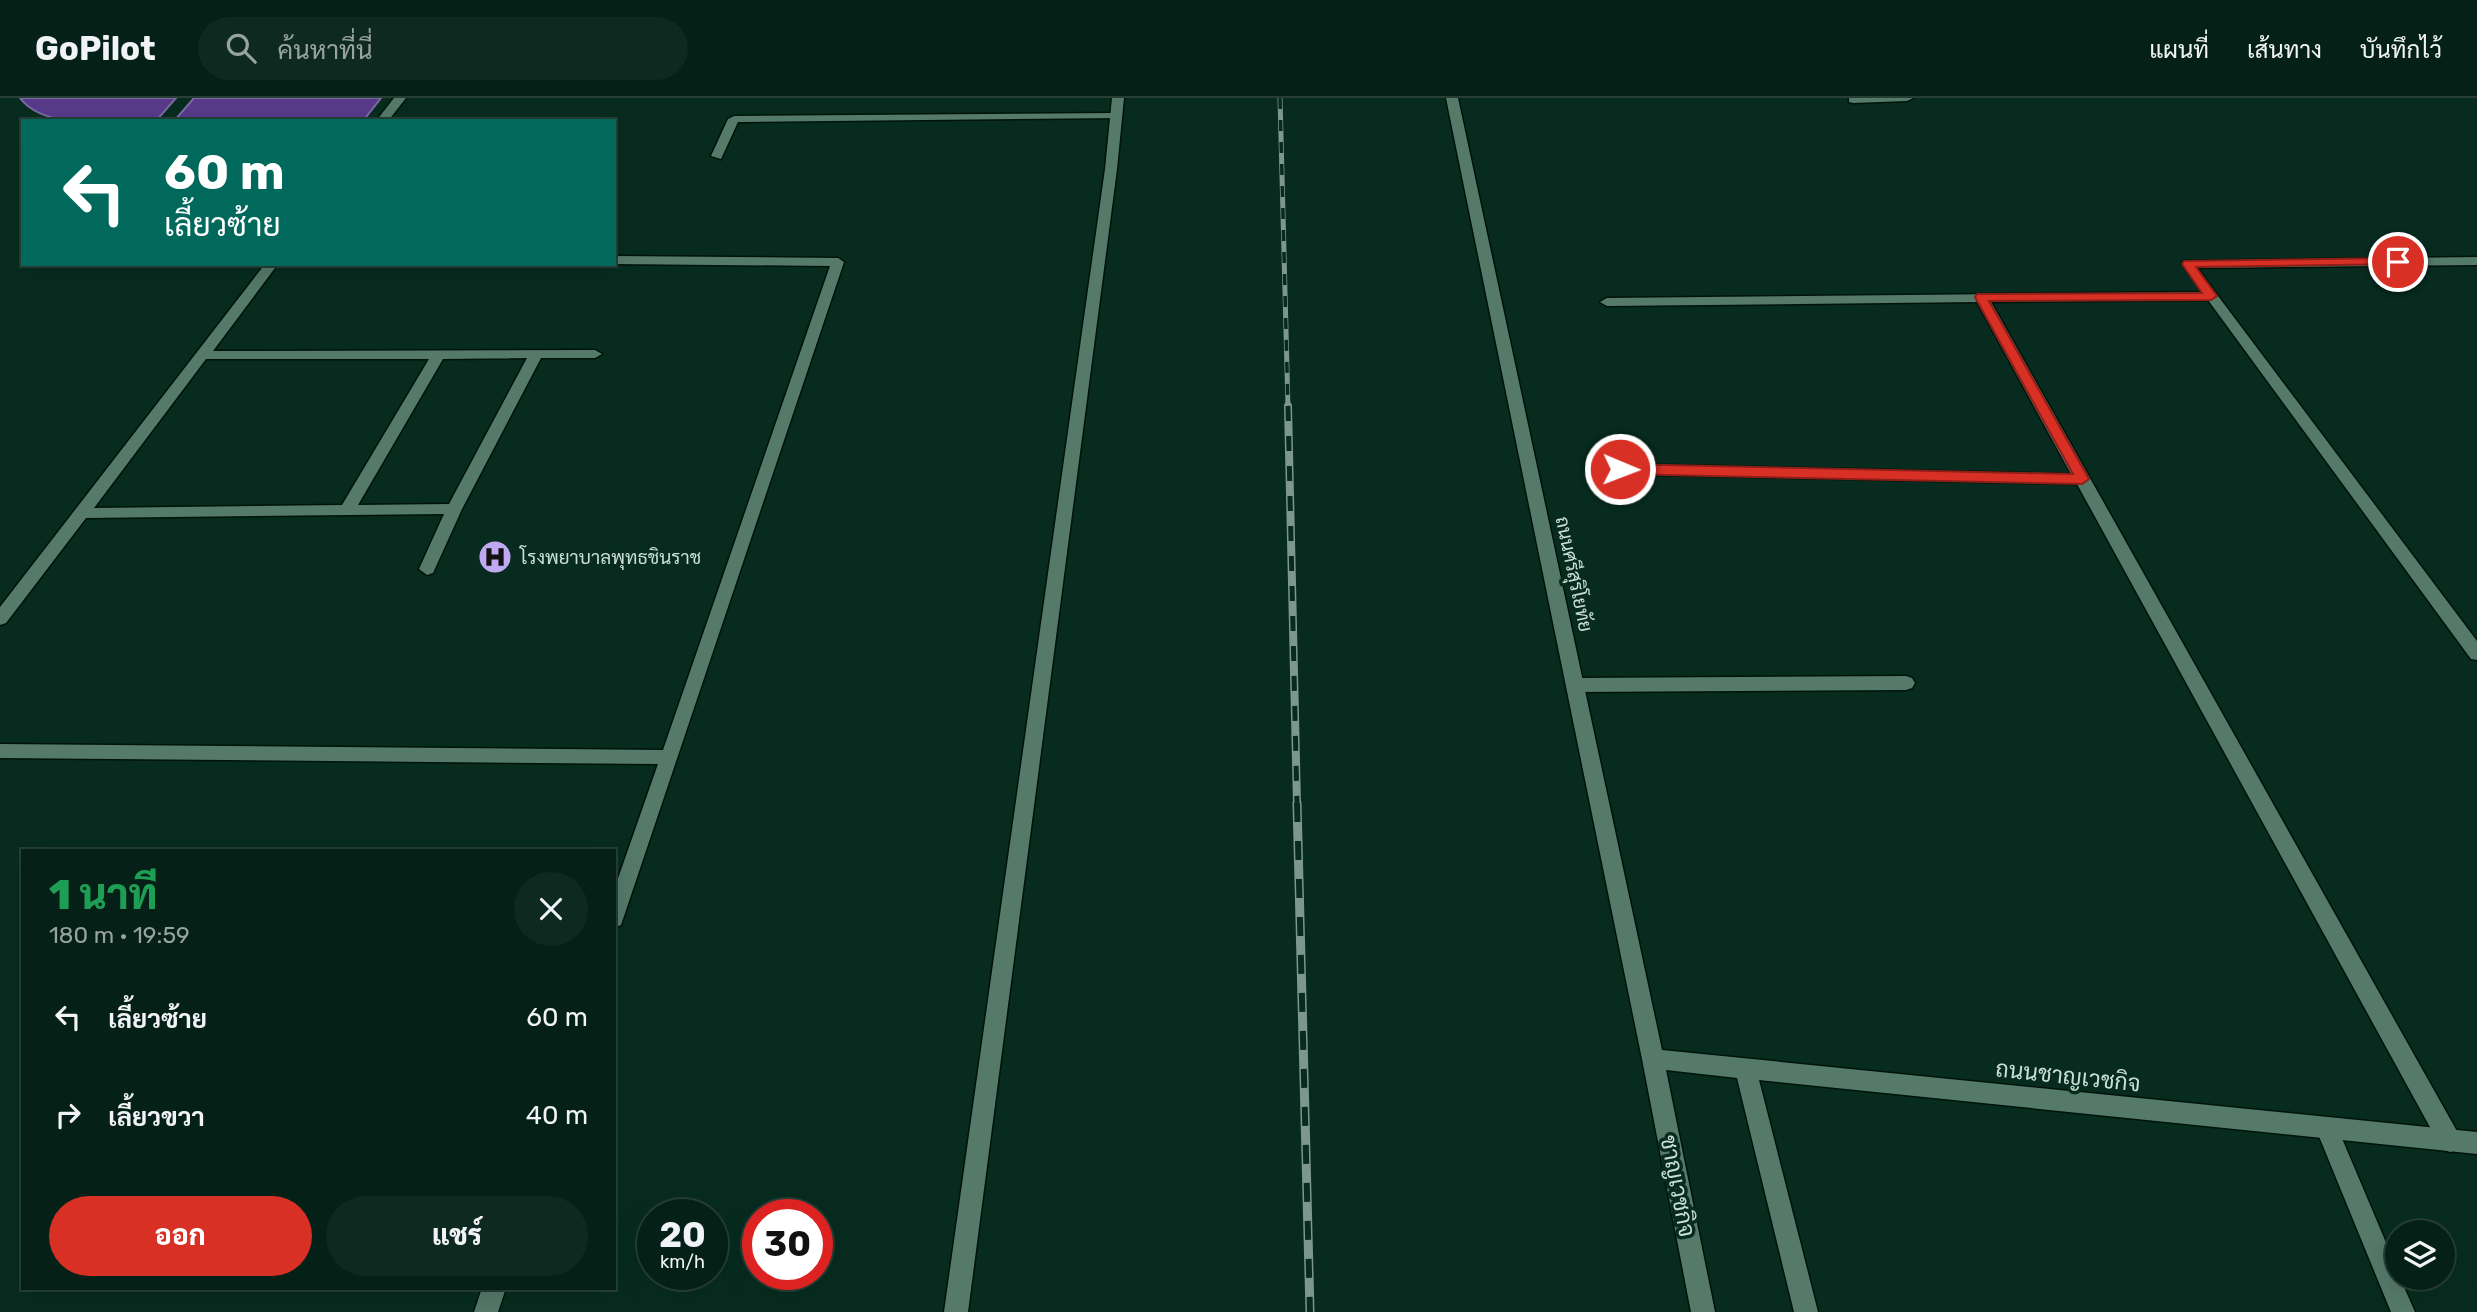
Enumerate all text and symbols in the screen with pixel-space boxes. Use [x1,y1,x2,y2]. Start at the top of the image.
search box [198,17,688,80]
text: GoPilot [35,29,156,68]
icon: search [222,29,260,67]
text: ค้นหาที่นี่ [278,35,373,66]
text: แผนที่ [2149,36,2209,64]
text: เส้นทาง [2247,36,2322,64]
text: บันทึกไว้ [2360,36,2442,64]
text: 60 m [164,143,285,201]
icon: left [49,147,140,238]
text: เลี้ยวซ้าย [164,206,281,244]
pin [2368,232,2428,292]
icon: arrive [2379,243,2417,281]
position arrow [1583,432,1657,506]
street label: ถนนศรีสุริโยทัย [1550,514,1598,634]
hospital icon: โรงพยาบาลพุทธชินราช [476,538,514,576]
place label: โรงพยาบาลพุทธชินราช [519,545,701,570]
text: 1 นาที [49,870,158,920]
button: close [514,872,588,946]
text: 180 m · 19:59 [49,921,190,949]
icon: left [49,998,87,1036]
text: 60 m [526,1002,588,1033]
text: เลี้ยวซ้าย [108,1004,207,1035]
street label: ถนนชาญเวชกิจ [1994,1054,2142,1098]
icon: right [49,1096,87,1134]
text: 40 m [526,1100,588,1131]
text: เลี้ยวขวา [108,1102,205,1133]
street label: ชาญเวชกิจ [1654,1133,1702,1239]
button: ออก [49,1196,312,1276]
button: แชร์ [326,1196,588,1276]
speed limit sign: 30 [742,1199,833,1290]
text: 20 [659,1214,706,1256]
map controls [2385,1220,2455,1290]
button: layers [2385,1220,2455,1290]
text: km/h [660,1251,705,1273]

